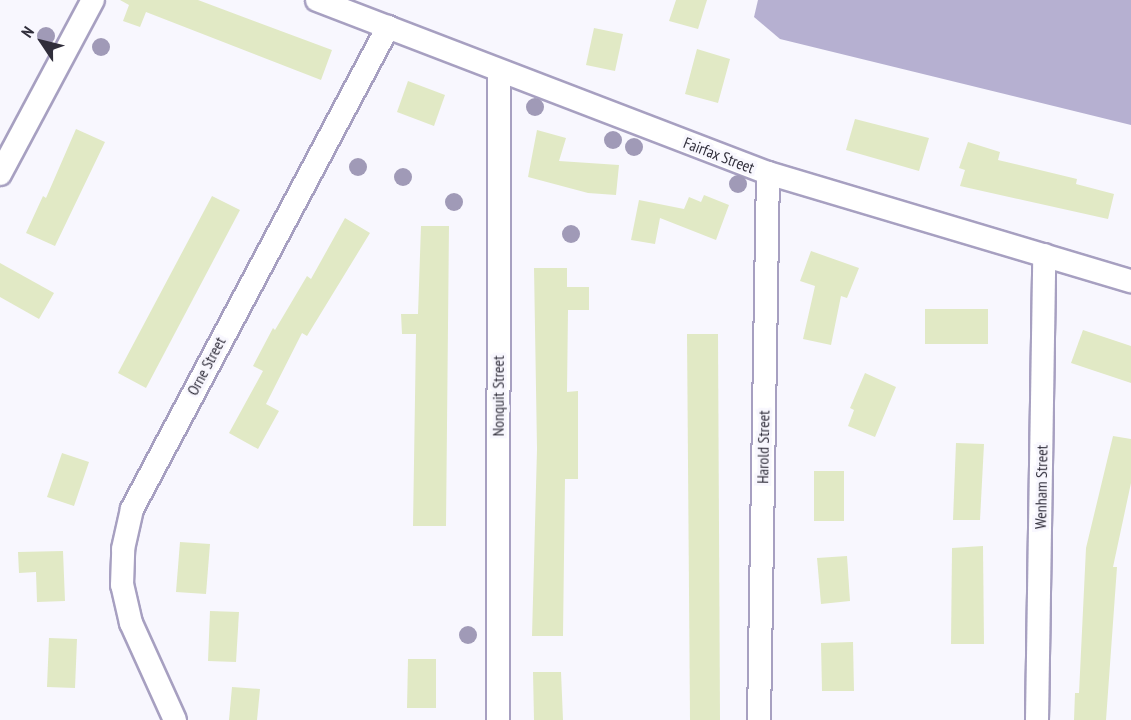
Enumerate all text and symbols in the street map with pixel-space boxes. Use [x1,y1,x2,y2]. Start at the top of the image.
north arrow [12,12,72,72]
text: N [17,22,38,41]
street label: Fairfax Street [681,133,757,177]
street label: Orne Street [183,334,229,398]
street label: Nonquit Street [488,356,508,436]
street label: Harold Street [753,410,773,484]
street label: Wenham Street [1031,445,1051,529]

